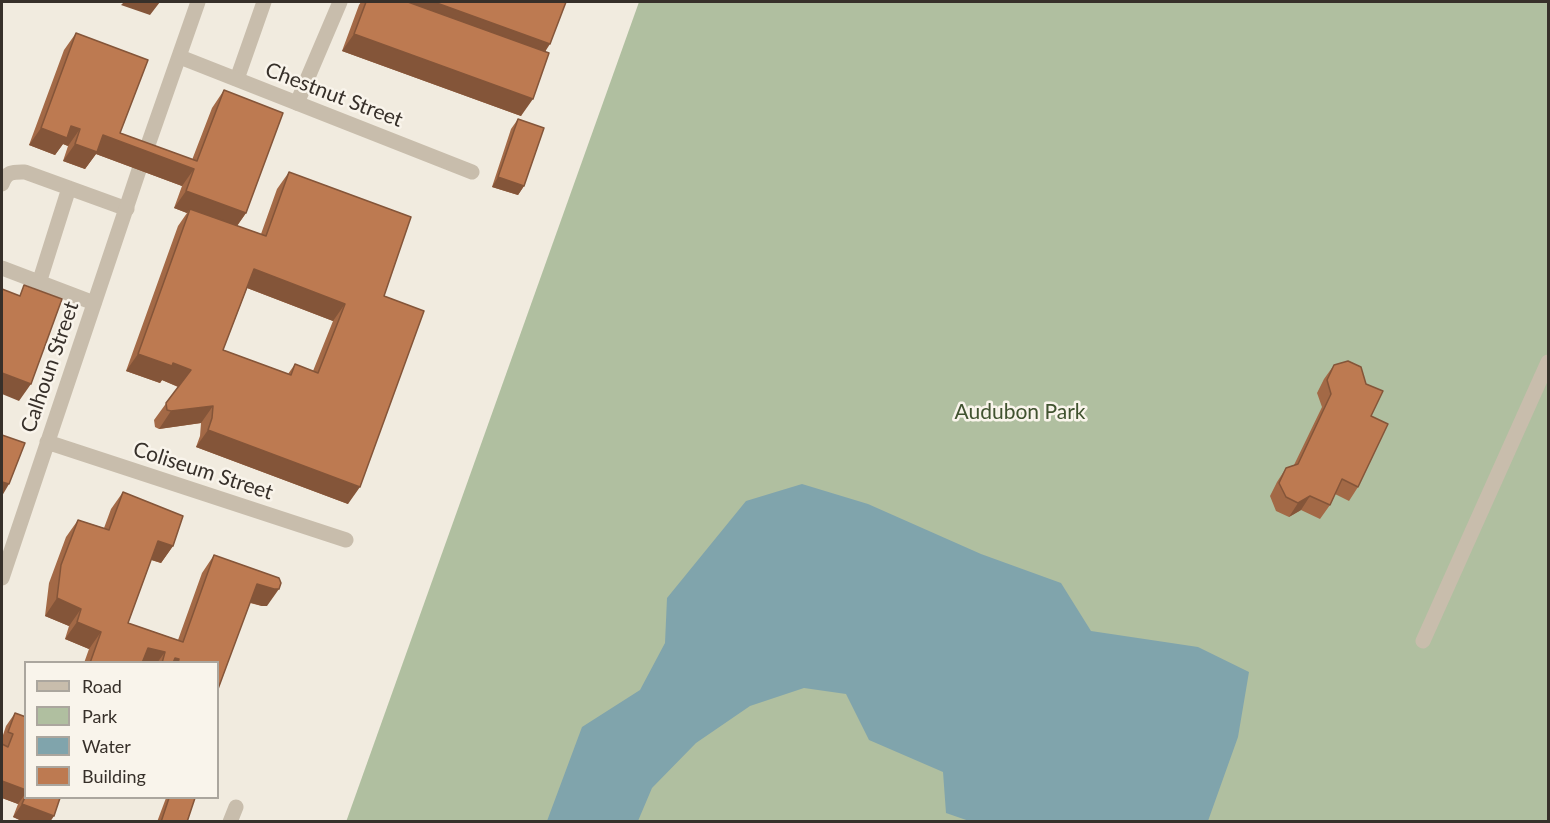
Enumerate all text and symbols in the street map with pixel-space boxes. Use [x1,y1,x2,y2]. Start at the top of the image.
street label: Chestnut Street [262,57,406,133]
street label: Calhoun Street [16,298,84,436]
park label: Audubon Park [955,399,1085,425]
street label: Coliseum Street [130,437,276,505]
legend [24,661,219,799]
text: Road [82,675,122,697]
text: Park [82,705,117,727]
text: Water [82,735,131,757]
text: Building [82,765,146,787]

